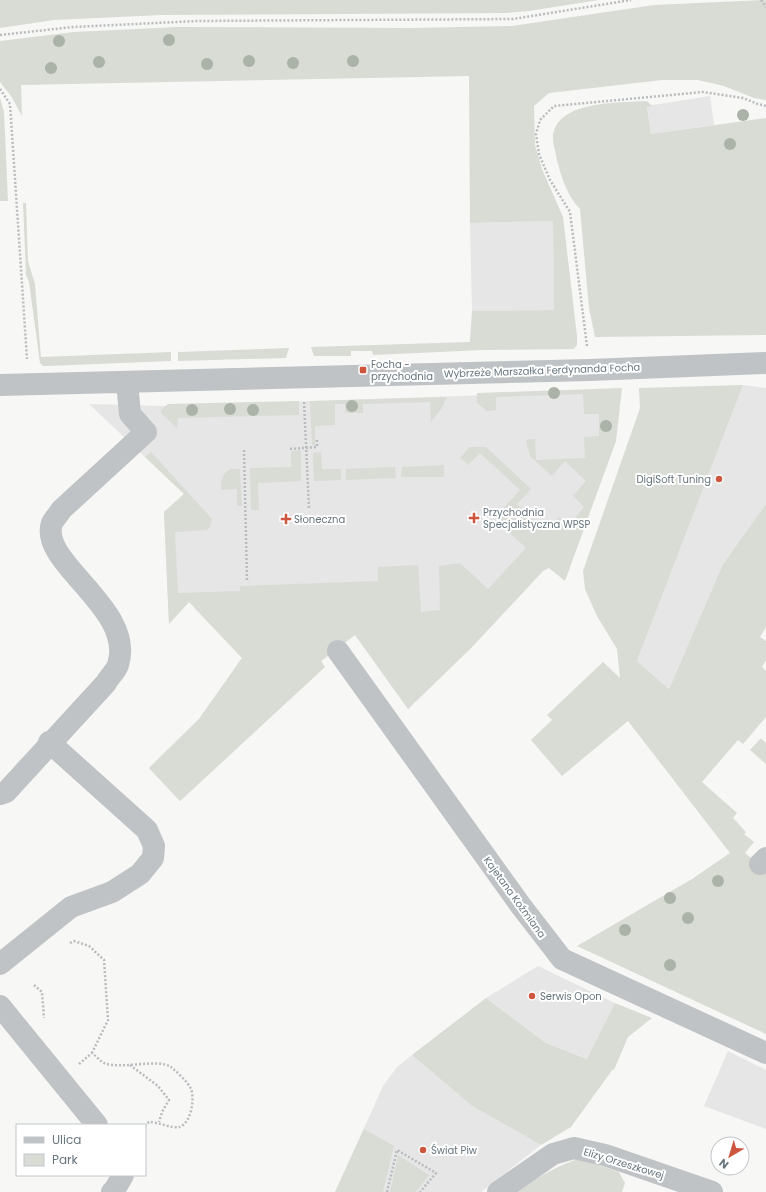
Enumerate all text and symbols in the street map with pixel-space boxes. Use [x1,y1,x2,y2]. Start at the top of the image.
place label: Focha - przychodnia [371,357,433,384]
street label: Wybrzeże Marszałka Ferdynanda Focha [444,360,641,381]
marker: Focha - przychodnia [358,365,368,375]
place label: DigiSoft Tuning [637,472,711,487]
marker: DigiSoft Tuning [714,474,724,484]
place label: Przychodnia Specjalistyczna WPSP [483,505,590,532]
place label: Słoneczna [294,512,345,527]
marker: Przychodnia Specjalistyczna WPSP [468,512,480,524]
marker: Słoneczna [281,514,291,524]
street label: Kajetana Koźmiana [480,854,549,941]
place label: Serwis Opon [540,989,602,1004]
marker: Serwis Opon [527,991,537,1001]
legend [16,1124,146,1176]
text: Ulica [52,1131,81,1148]
north arrow [710,1136,750,1176]
place label: Świat Piw [431,1143,478,1158]
street label: Elizy Orzeszkowej [582,1144,666,1183]
marker: Świat Piw [418,1145,428,1155]
text: Park [52,1151,79,1168]
text: N [716,1155,732,1173]

